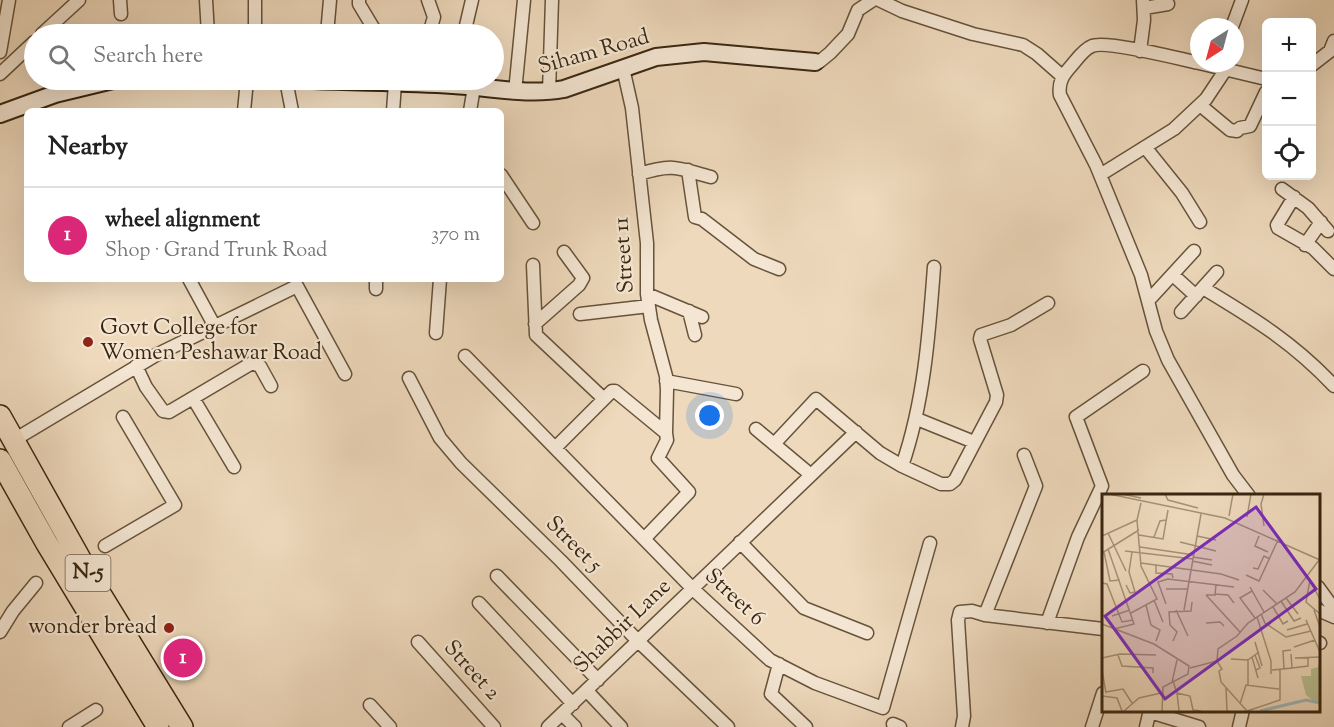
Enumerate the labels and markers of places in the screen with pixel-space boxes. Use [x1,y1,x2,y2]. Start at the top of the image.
place label: Govt College for Women Peshawar Road [100,313,322,370]
marker: Govt College for Women Peshawar Road [81,335,95,349]
place label: wonder bread [28,612,157,644]
marker: wonder bread [162,621,176,635]
pin: 1 [164,636,202,680]

